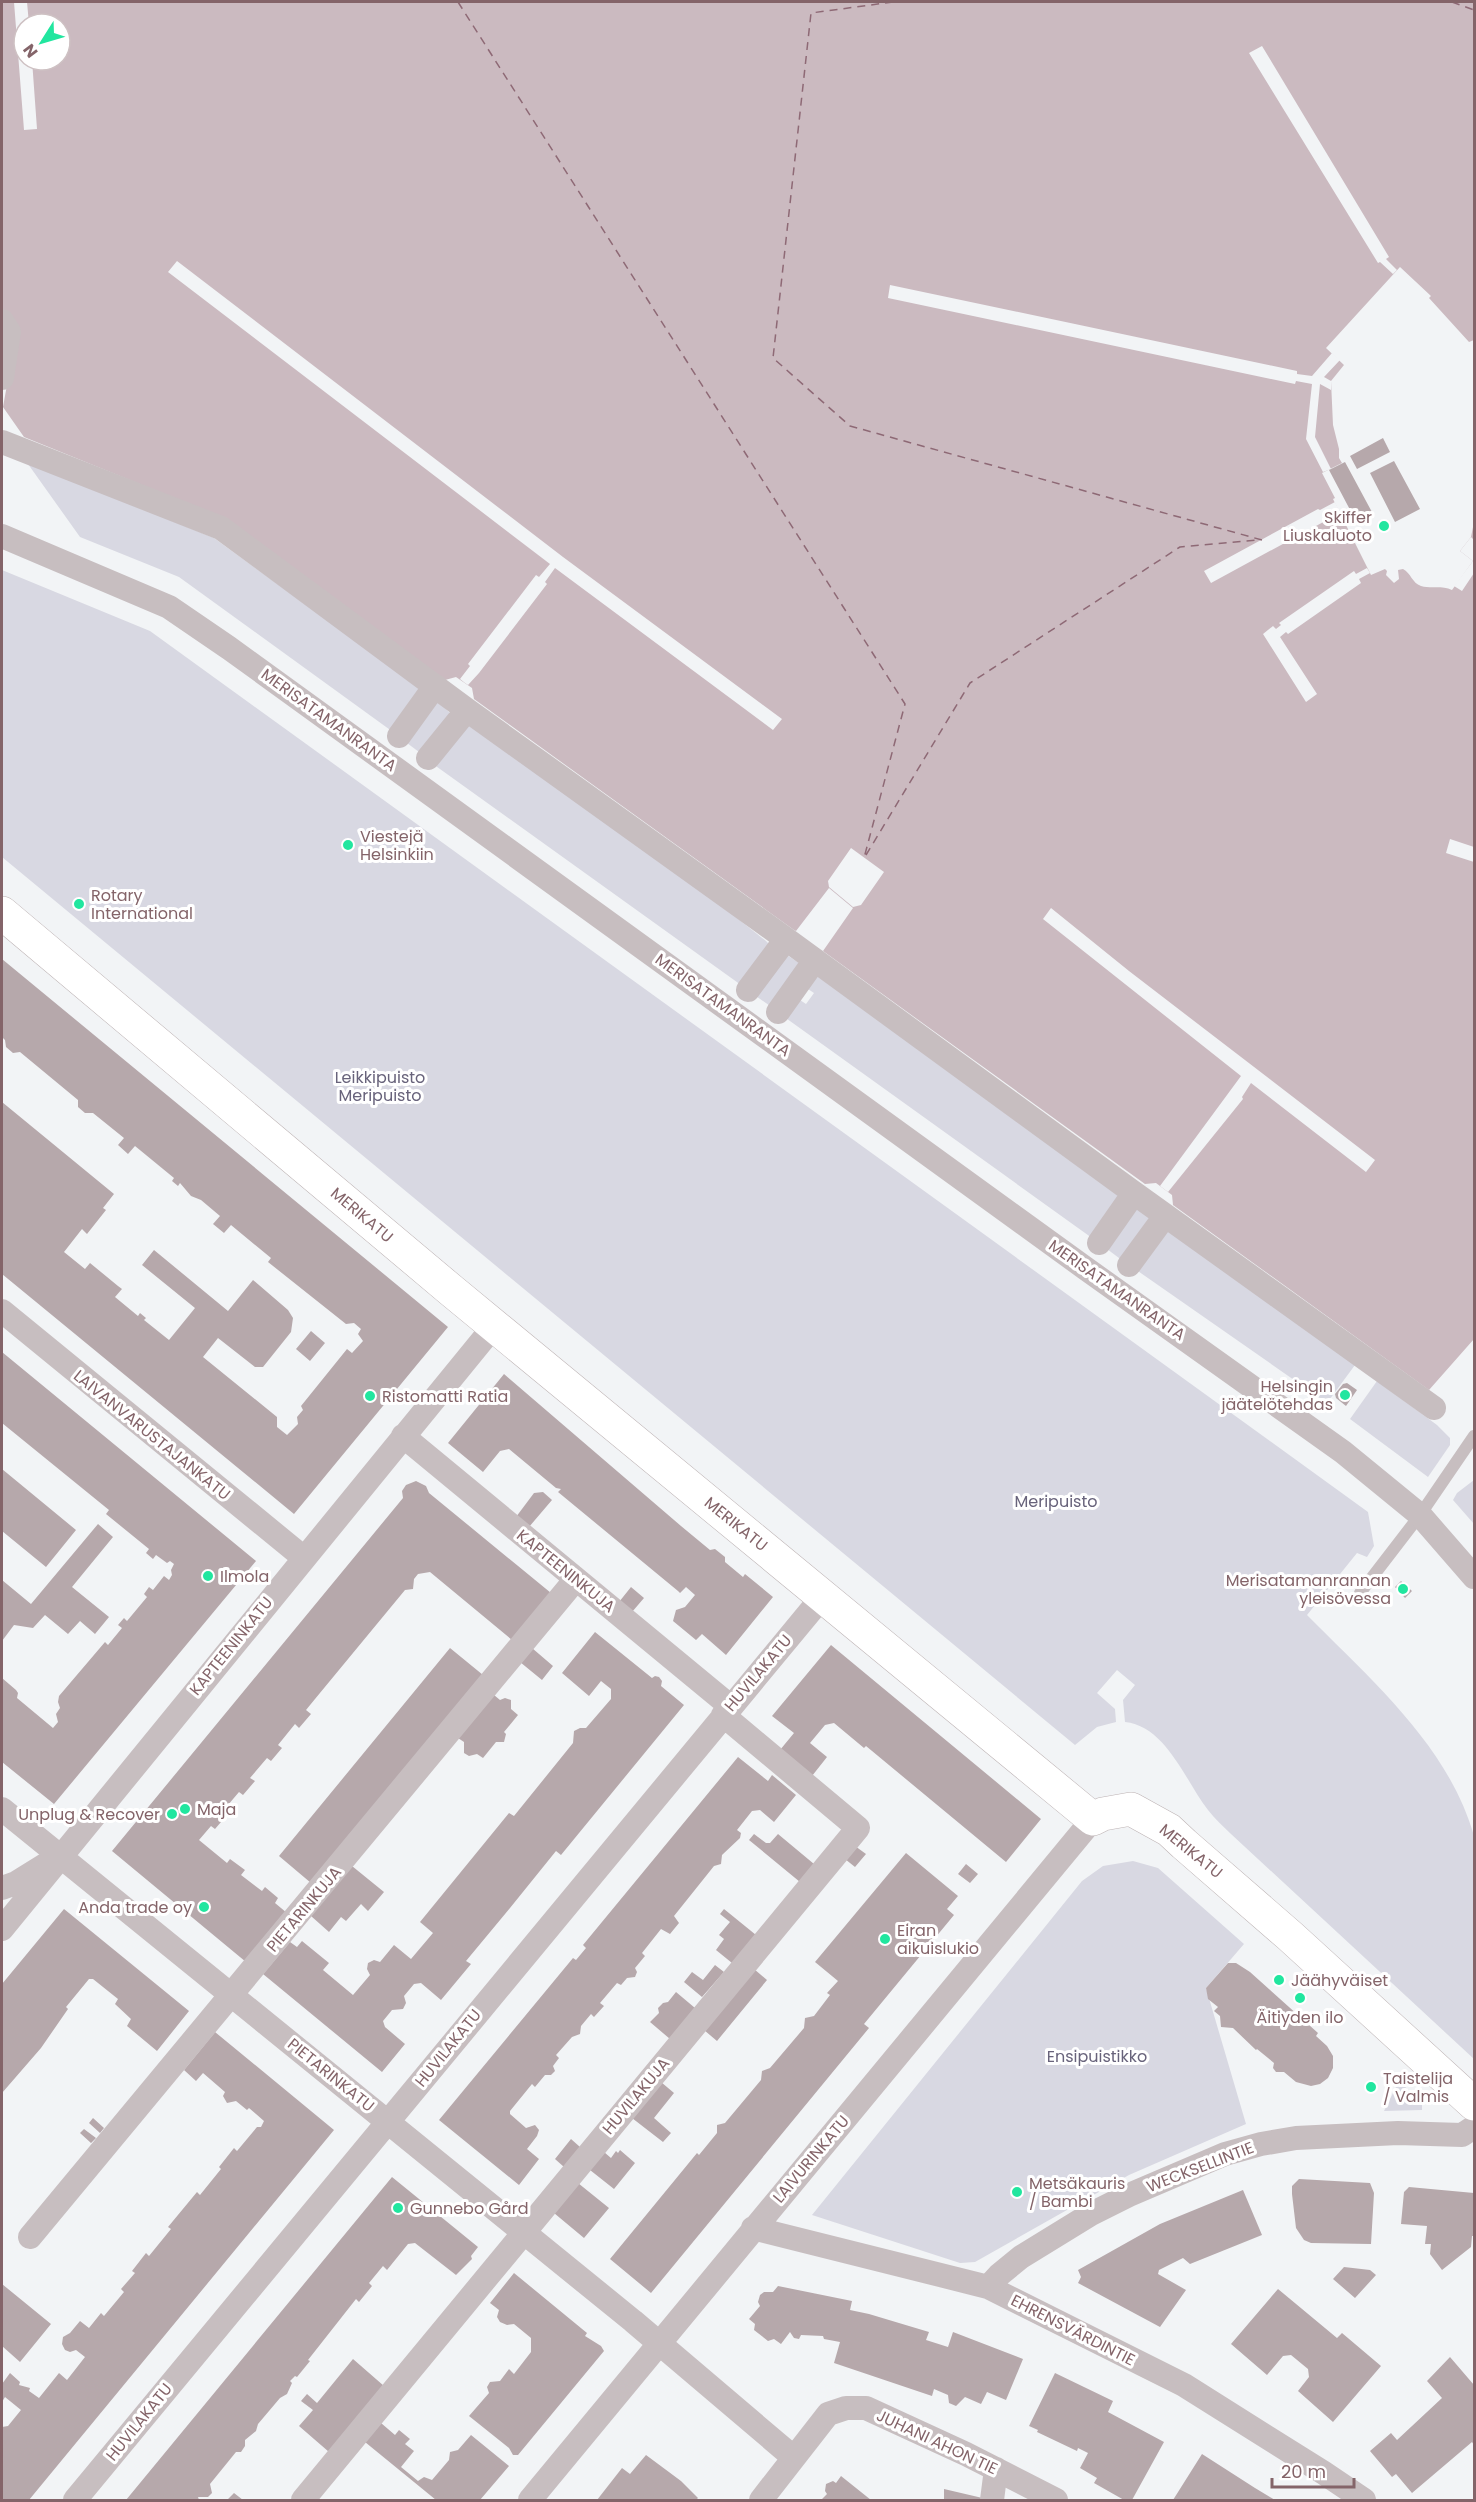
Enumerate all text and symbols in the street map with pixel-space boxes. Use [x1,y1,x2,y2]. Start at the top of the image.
north arrow [12,12,72,72]
text: N [18,39,43,62]
place label: Skiffer Liuskaluoto [1283,506,1372,547]
marker: Skiffer Liuskaluoto [1377,519,1391,533]
street label: MERISATAMANRANTA [257,663,402,777]
place label: Viestejä Helsinkiin [360,825,434,866]
marker: Viestejä Helsinkiin [341,838,355,852]
place label: Rotary International [91,884,193,925]
marker: Rotary International [72,897,86,911]
street label: MERISATAMANRANTA [651,948,796,1062]
park label: Leikkipuisto Meripuisto [335,1066,425,1107]
street label: MERIKATU [326,1182,398,1248]
street label: MERISATAMANRANTA [1044,1234,1190,1346]
street label: LAIVANVARUSTAJANKATU [69,1364,235,1506]
place label: Helsingin jäätelötehdas [1221,1375,1333,1416]
place label: Ristomatti Ratia [382,1385,508,1408]
marker: Helsingin jäätelötehdas [1338,1388,1352,1402]
marker: Ristomatti Ratia [363,1389,377,1403]
park label: Meripuisto [1014,1490,1098,1513]
street label: MERIKATU [699,1491,773,1557]
street label: KAPTEENINKUJA [512,1524,620,1618]
place label: Ilmola [220,1565,269,1588]
marker: Ilmola [201,1569,215,1583]
place label: Merisatamanrannan yleisövessa [1226,1569,1391,1610]
marker: Merisatamanrannan yleisövessa [1396,1582,1410,1596]
street label: KAPTEENINKATU [184,1592,278,1700]
street label: HUVILAKATU [719,1630,797,1716]
place label: Maja [197,1798,236,1821]
marker: Maja [178,1802,192,1816]
place label: Unplug & Recover [18,1803,160,1826]
marker: Unplug & Recover [165,1807,179,1821]
street label: MERIKATU [1154,1818,1228,1884]
street label: PIETARINKUJA [261,1861,347,1957]
place label: Anda trade oy [78,1896,192,1919]
marker: Anda trade oy [197,1900,211,1914]
place label: Eiran aikuislukio [897,1919,979,1960]
marker: Eiran aikuislukio [878,1932,892,1946]
place label: Jäähyväiset [1291,1969,1388,1992]
marker: Jäähyväiset [1272,1973,1286,1987]
marker: Äitiyden ilo [1293,1991,1307,2005]
street label: HUVILAKATU [409,2004,487,2092]
place label: Äitiyden ilo [1257,2006,1343,2029]
street label: PIETARINKATU [283,2033,379,2117]
park label: Ensipuistikko [1047,2045,1147,2068]
street label: HUVILAKUJA [597,2052,675,2139]
place label: Taistelija / Valmis [1383,2067,1453,2108]
marker: Taistelija / Valmis [1364,2080,1378,2094]
street label: LAIVURINKATU [767,2110,855,2208]
street label: WECKSELLINTIE [1143,2136,1257,2198]
place label: Metsäkauris / Bambi [1029,2172,1125,2213]
marker: Metsäkauris / Bambi [1010,2185,1024,2199]
place label: Gunnebo Gård [410,2197,528,2220]
marker: Gunnebo Gård [391,2201,405,2215]
street label: EHRENSVÄRDINTIE [1007,2289,1139,2371]
street label: HUVILAKATU [100,2378,178,2466]
street label: JUHANI AHON TIE [873,2404,1001,2480]
scale bar [1272,2451,1354,2489]
text: 20 m [1281,2459,1326,2484]

